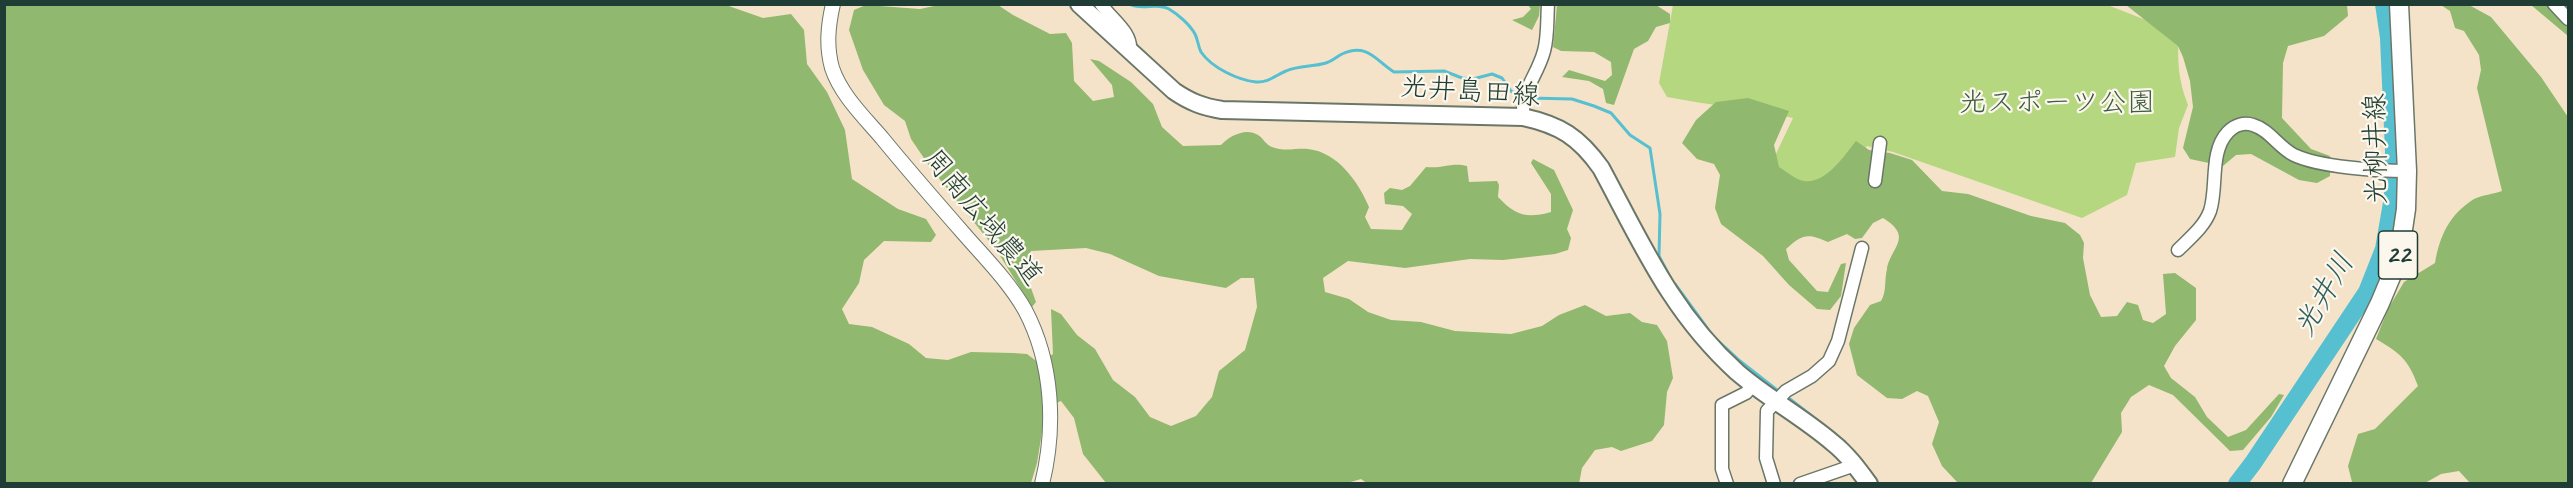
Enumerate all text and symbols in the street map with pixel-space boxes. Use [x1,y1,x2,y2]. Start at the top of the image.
street label: 光井島田線 [1399,70,1541,114]
park label: 光スポーツ公園 [1959,87,2155,121]
street label: 光柳井線 [2359,93,2395,205]
street label: 周南広域農道 [915,143,1049,293]
road number: 22 [2378,231,2418,279]
water label: 光井川 [2287,247,2363,343]

